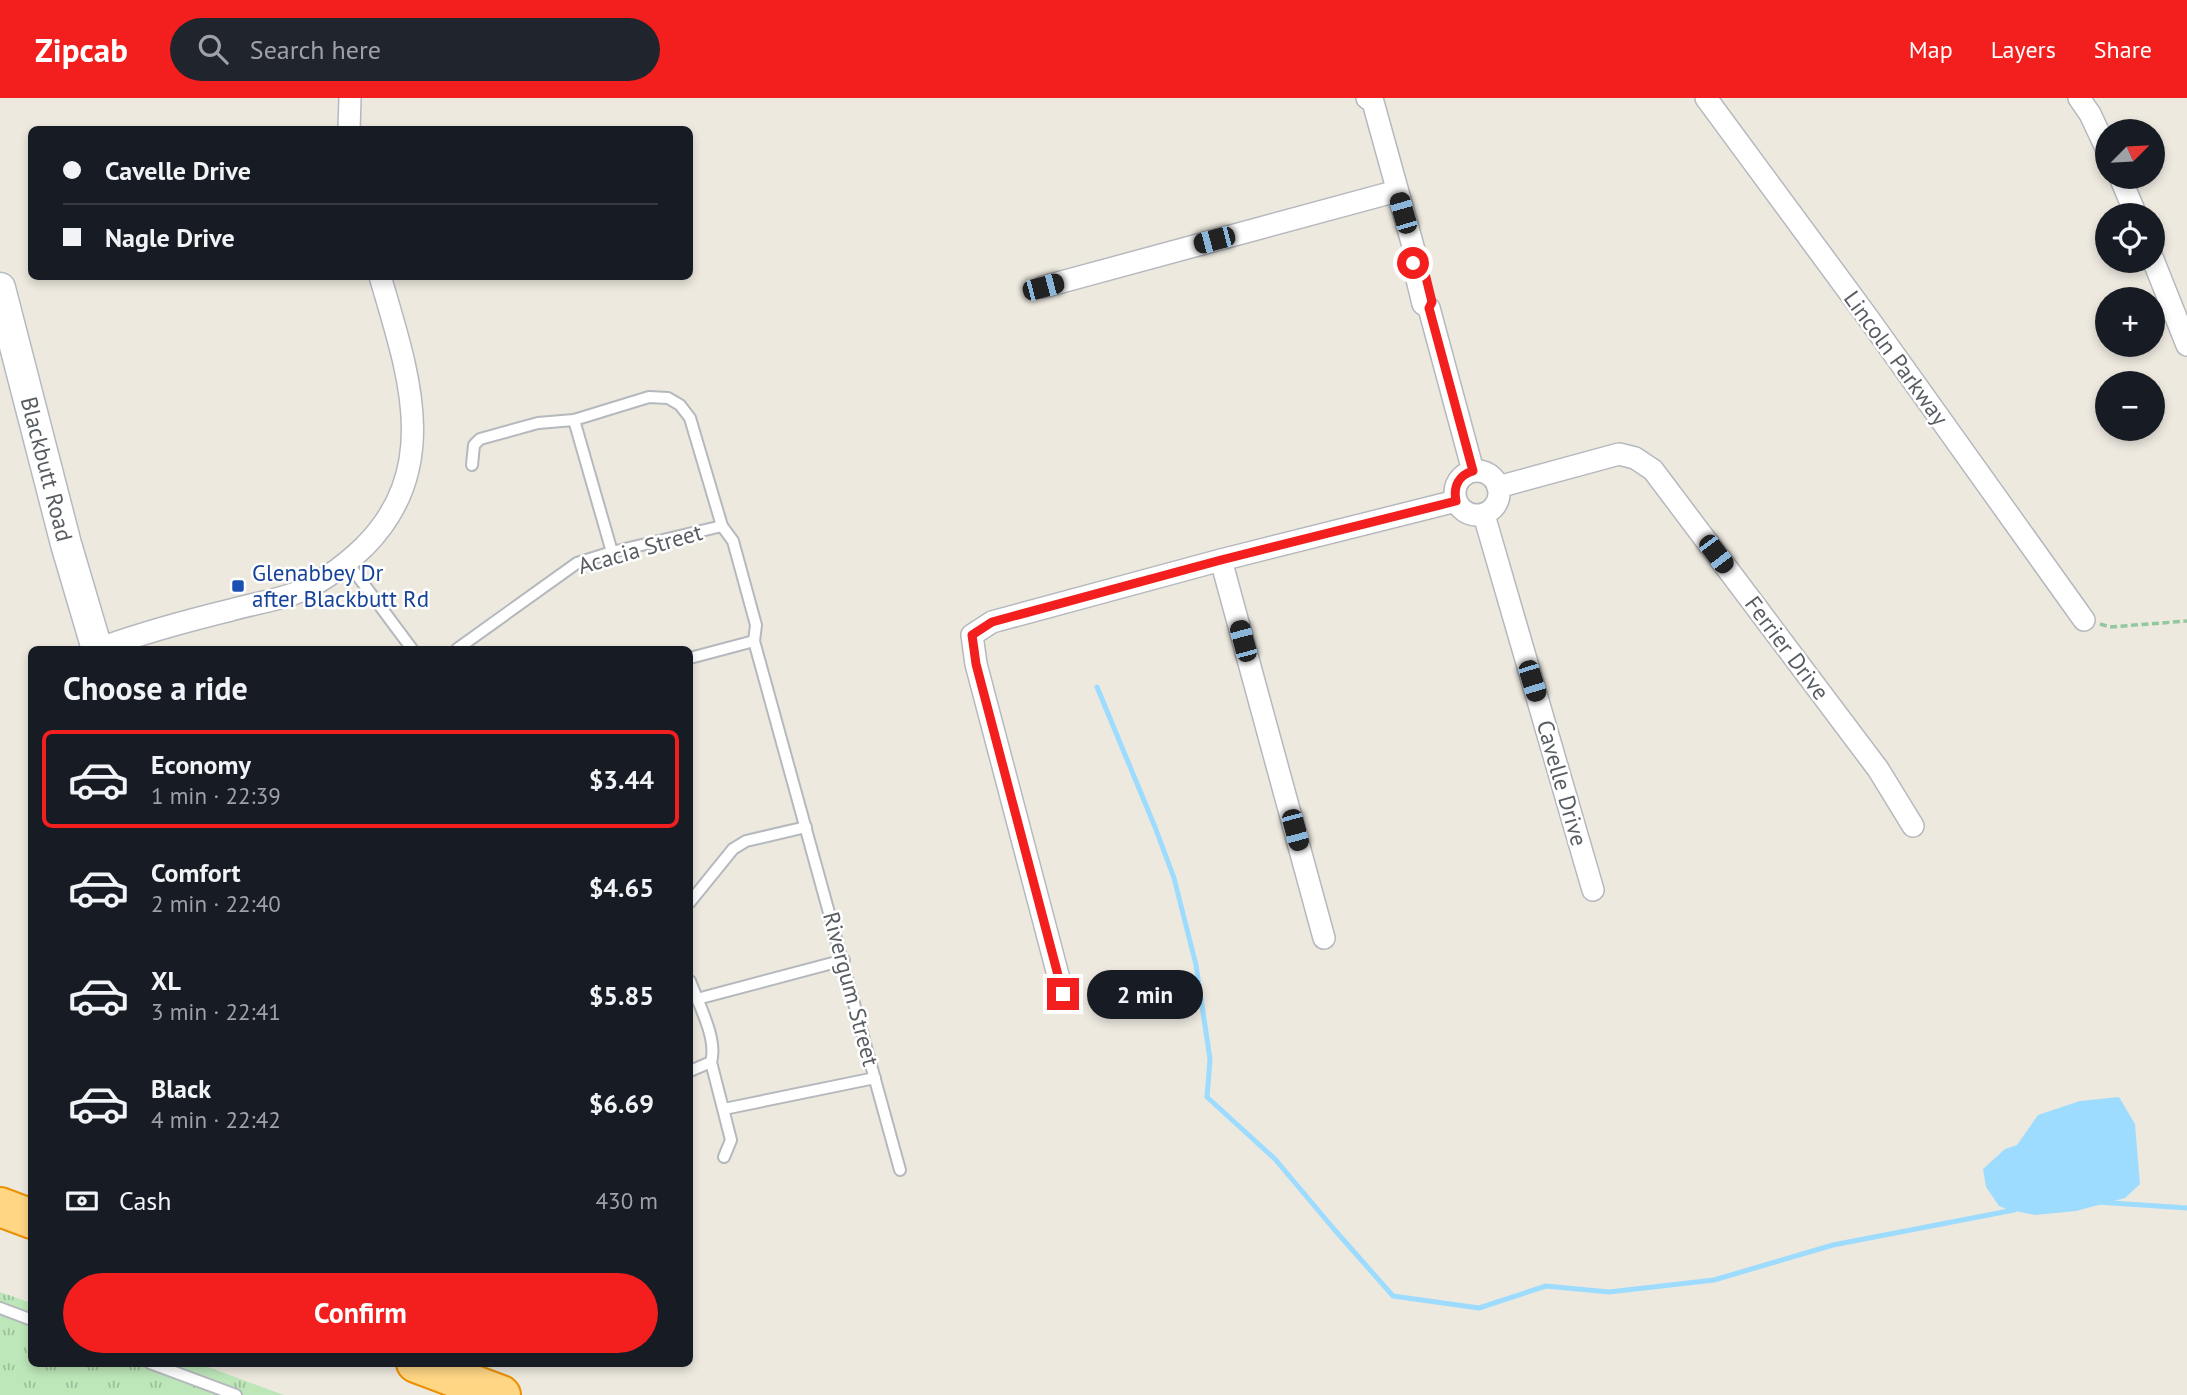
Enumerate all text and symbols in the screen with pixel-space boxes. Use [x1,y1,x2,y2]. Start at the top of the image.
search box [170,18,660,81]
text: Zipcab [35,28,128,71]
icon: search [194,30,232,68]
text: Search here [250,33,381,66]
text: Map [1909,34,1953,65]
text: Layers [1991,34,2056,65]
text: Share [2094,34,2152,65]
north arrow [2095,119,2165,189]
map controls [2095,119,2165,441]
text: Cavelle Drive [105,154,251,187]
car [1388,190,1419,236]
button: locate [2095,203,2165,273]
text: Nagle Drive [105,221,235,254]
car [1191,224,1238,256]
route start [1397,247,1429,279]
car [1020,271,1067,303]
street label: Lincoln Parkway [1838,285,1955,431]
button: + [2095,287,2165,357]
button: − [2095,371,2165,441]
street label: Blackbutt Road [15,394,80,544]
street label: Acacia Street [574,517,705,580]
car [1695,531,1738,577]
place label: Glenabbey Dr after Blackbutt Rd [252,558,429,613]
marker: Glenabbey Dr after Blackbutt Rd [230,578,246,594]
street label: Ferrier Drive [1739,590,1836,705]
car [1228,618,1259,664]
car [1516,658,1549,704]
text: Choose a ride [63,667,248,709]
street label: Cavelle Drive [1531,717,1594,849]
icon: car [67,748,130,811]
text: Economy [151,748,251,781]
text: $3.44 [589,763,654,796]
text: 1 min · 22:39 [151,781,281,810]
car [1280,807,1311,853]
icon: car [67,856,130,919]
text: Comfort [151,856,241,889]
text: $4.65 [589,871,654,904]
text: 2 min · 22:40 [151,889,281,918]
street label: Rivergum Street [817,909,886,1069]
icon: car [67,964,130,1027]
text: XL [151,964,181,997]
callout: 2 min [1088,970,1203,1018]
route end [1047,978,1079,1010]
text: $5.85 [589,979,654,1012]
text: 2 min [1117,980,1173,1009]
text: 3 min · 22:41 [151,997,281,1026]
icon: car [67,1072,130,1135]
text: Black [151,1072,211,1105]
text: $6.69 [589,1087,654,1120]
text: 4 min · 22:42 [151,1105,281,1134]
icon: cash [63,1182,101,1220]
text: Cash [119,1184,171,1217]
text: 430 m [596,1186,658,1215]
button: Confirm [63,1273,658,1353]

